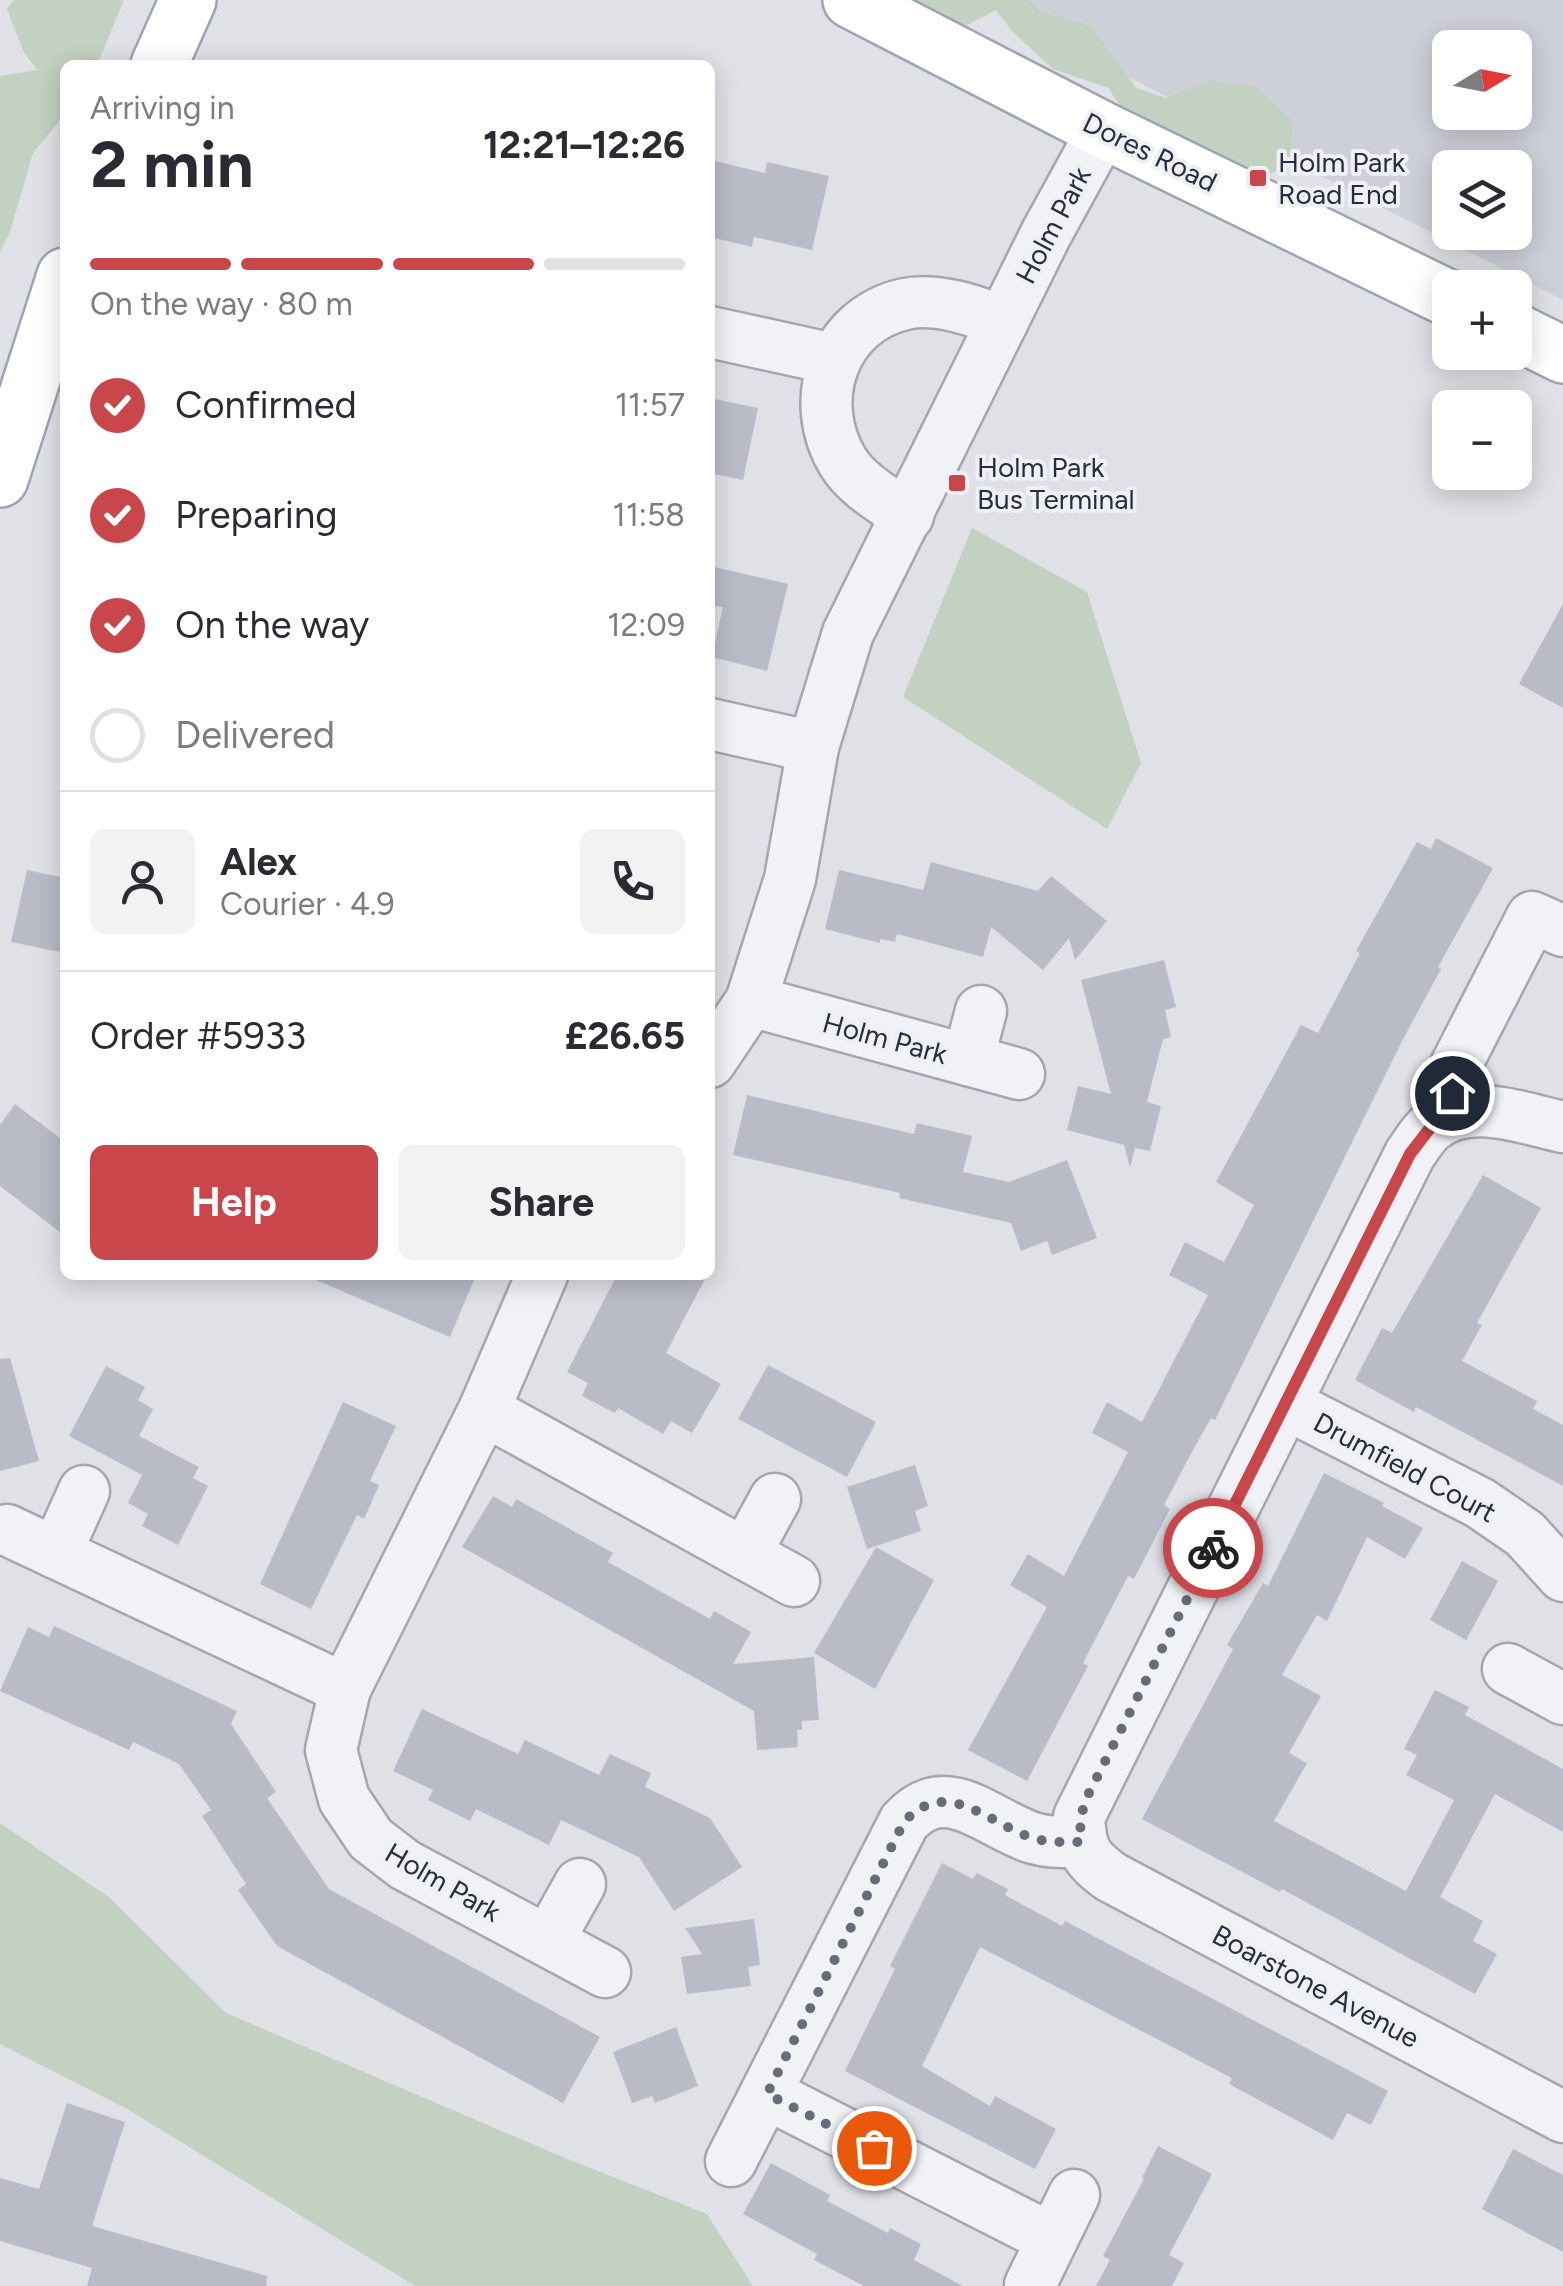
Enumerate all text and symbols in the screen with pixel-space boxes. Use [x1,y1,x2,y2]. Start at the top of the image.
north arrow [1432,30,1532,130]
map controls [1432,30,1532,490]
text: Arriving in [90,89,235,127]
street label: Dores Road [1078,105,1222,199]
text: 12:21–12:26 [483,122,685,168]
text: 2 min [90,125,254,203]
place label: Holm Park Road End [1278,145,1406,211]
button: layers [1432,150,1532,250]
street label: Holm Park [1008,160,1098,289]
marker: Holm Park Road End [1247,167,1269,189]
button: + [1432,270,1532,370]
text: On the way · 80 m [90,285,353,323]
icon: check [90,378,145,433]
text: Confirmed [175,382,357,428]
text: 11:57 [615,386,685,424]
button: − [1432,390,1532,490]
place label: Holm Park Bus Terminal [977,450,1135,516]
marker: Holm Park Bus Terminal [946,472,968,494]
icon: check [90,488,145,543]
text: Preparing [175,492,337,538]
text: 11:58 [612,496,685,534]
icon: check [90,598,145,653]
text: On the way [175,602,369,648]
text: 12:09 [607,606,685,644]
text: Delivered [175,712,335,758]
button: person [90,829,195,934]
button: phone [580,829,685,934]
text: Alex [220,839,297,885]
text: Courier · 4.9 [220,885,395,923]
street label: Holm Park [819,1005,951,1071]
text: Order #5933 [90,1013,306,1059]
text: £26.65 [565,1013,685,1059]
pin [1410,1051,1495,1136]
icon: home [1425,1066,1480,1121]
button: Help [90,1145,378,1260]
button: Share [398,1145,685,1260]
street label: Drumfield Court [1308,1405,1502,1529]
courier [1163,1498,1263,1598]
icon: bike [1186,1521,1241,1576]
street label: Holm Park [379,1835,507,1929]
street label: Boarstone Avenue [1207,1917,1425,2055]
pin [832,2106,917,2191]
icon: bag [847,2121,902,2176]

